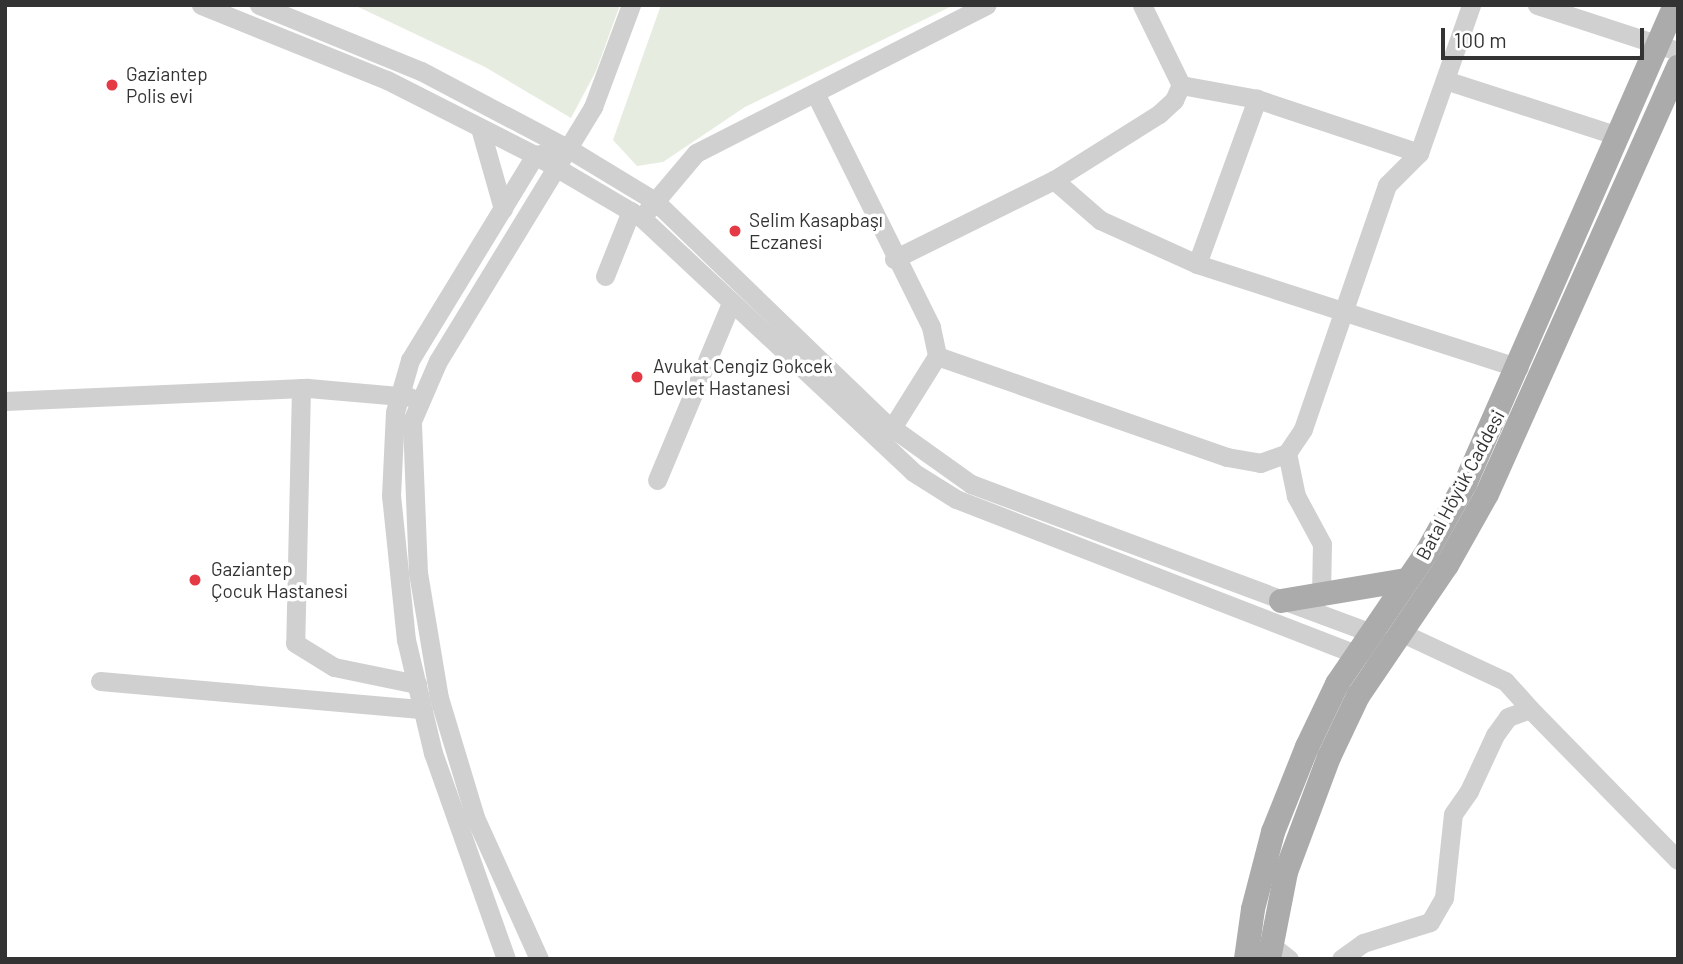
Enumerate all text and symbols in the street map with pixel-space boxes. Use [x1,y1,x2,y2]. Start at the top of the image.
scale bar [1445,14,1648,58]
text: 100 m [1454,27,1507,52]
place label: Gaziantep Polis evi [126,63,208,107]
marker: Gaziantep Polis evi [104,77,120,93]
place label: Selim Kasapbaşı Eczanesi [749,209,883,253]
marker: Selim Kasapbaşı Eczanesi [727,223,743,239]
place label: Avukat Cengiz Gokcek Devlet Hastanesi [653,355,833,399]
marker: Avukat Cengiz Gokcek Devlet Hastanesi [627,367,647,387]
street label: Batal Höyük Caddesi [1411,406,1509,564]
place label: Gaziantep Çocuk Hastanesi [211,558,348,602]
marker: Gaziantep Çocuk Hastanesi [185,570,205,590]

